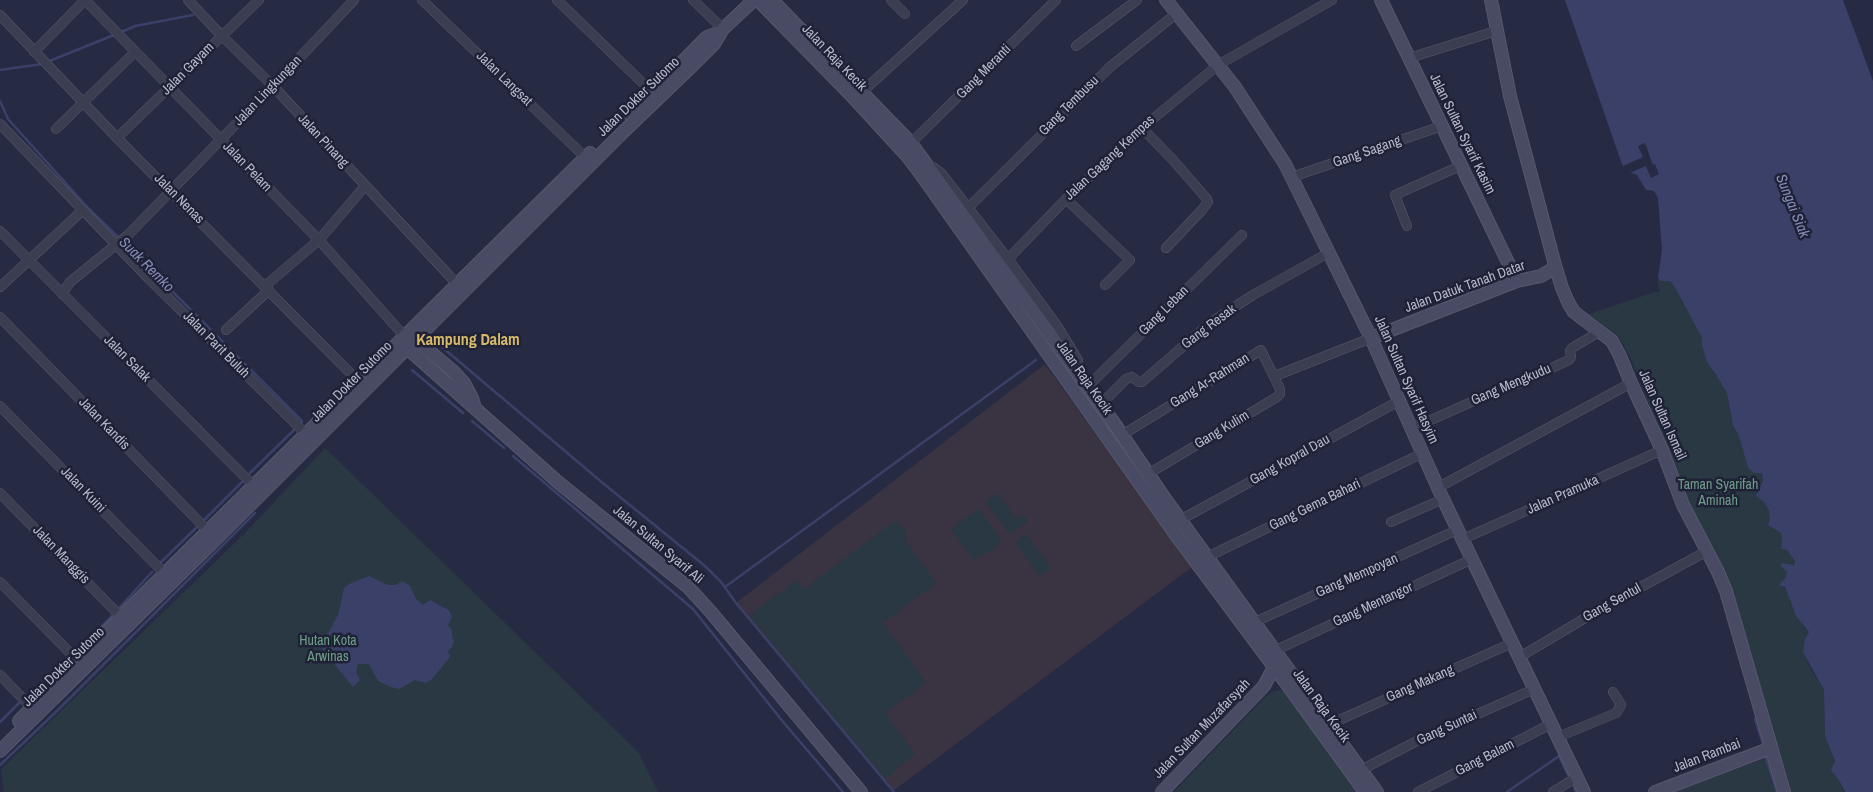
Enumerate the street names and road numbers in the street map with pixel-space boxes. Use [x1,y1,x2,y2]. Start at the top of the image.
street label: Jalan Raja Kecik [798,21,870,95]
street label: Jalan Gayam [158,39,218,99]
street label: Gang Meranti [953,41,1015,103]
street label: Jalan Langsat [472,48,536,110]
street label: Jalan Lingkungan [230,53,306,129]
street label: Jalan Dokter Sutomo [595,54,683,140]
street label: Jalan Sultan Syarif Kasim [1425,71,1499,197]
street label: Gang Tembusu [1036,73,1102,139]
street label: Jalan Pinang [294,111,352,171]
street label: Jalan Gagang Kempas [1062,112,1158,204]
street label: Gang Sagang [1331,133,1403,171]
street label: Jalan Pelam [219,138,275,196]
street label: Jalan Nenas [150,170,208,228]
street label: Jalan Datuk Tanah Datar [1403,257,1527,317]
street label: Gang Leban [1136,283,1192,339]
street label: Gang Resak [1178,301,1240,353]
street label: Jalan Parit Buluh [179,308,253,382]
street label: Jalan Sultan Syarif Hasyim [1370,313,1442,447]
street label: Jalan Salak [100,332,154,386]
street label: Jalan Dokter Sutomo [308,338,396,426]
street label: Jalan Raja Kecik [1052,338,1116,418]
street label: Gang Ar-Rahman [1167,350,1253,412]
street label: Gang Mengkudu [1469,361,1553,409]
street label: Jalan Sultan Ismail [1635,367,1689,463]
street label: Jalan Kandis [75,394,133,454]
street label: Gang Kulim [1192,407,1252,453]
street label: Gang Kopral Dau [1247,431,1333,489]
street label: Jalan Kuini [57,464,109,516]
street label: Jalan Pramuka [1525,472,1601,518]
street label: Gang Gema Bahari [1267,476,1363,534]
street label: Jalan Sultan Syarif Ali [609,502,707,588]
street label: Jalan Manggis [29,522,93,588]
street label: Gang Mempoyan [1313,550,1401,602]
street label: Gang Mentangor [1330,579,1416,631]
street label: Gang Sentul [1580,580,1644,626]
street label: Jalan Dokter Sutomo [20,624,108,710]
street label: Gang Makang [1384,662,1456,706]
street label: Jalan Raja Kecik [1289,666,1353,746]
street label: Jalan Sultan Muzafarsyah [1150,676,1254,782]
street label: Gang Suntai [1414,707,1480,749]
street label: Jalan Rambai [1671,735,1743,777]
street label: Gang Balam [1453,736,1517,780]

